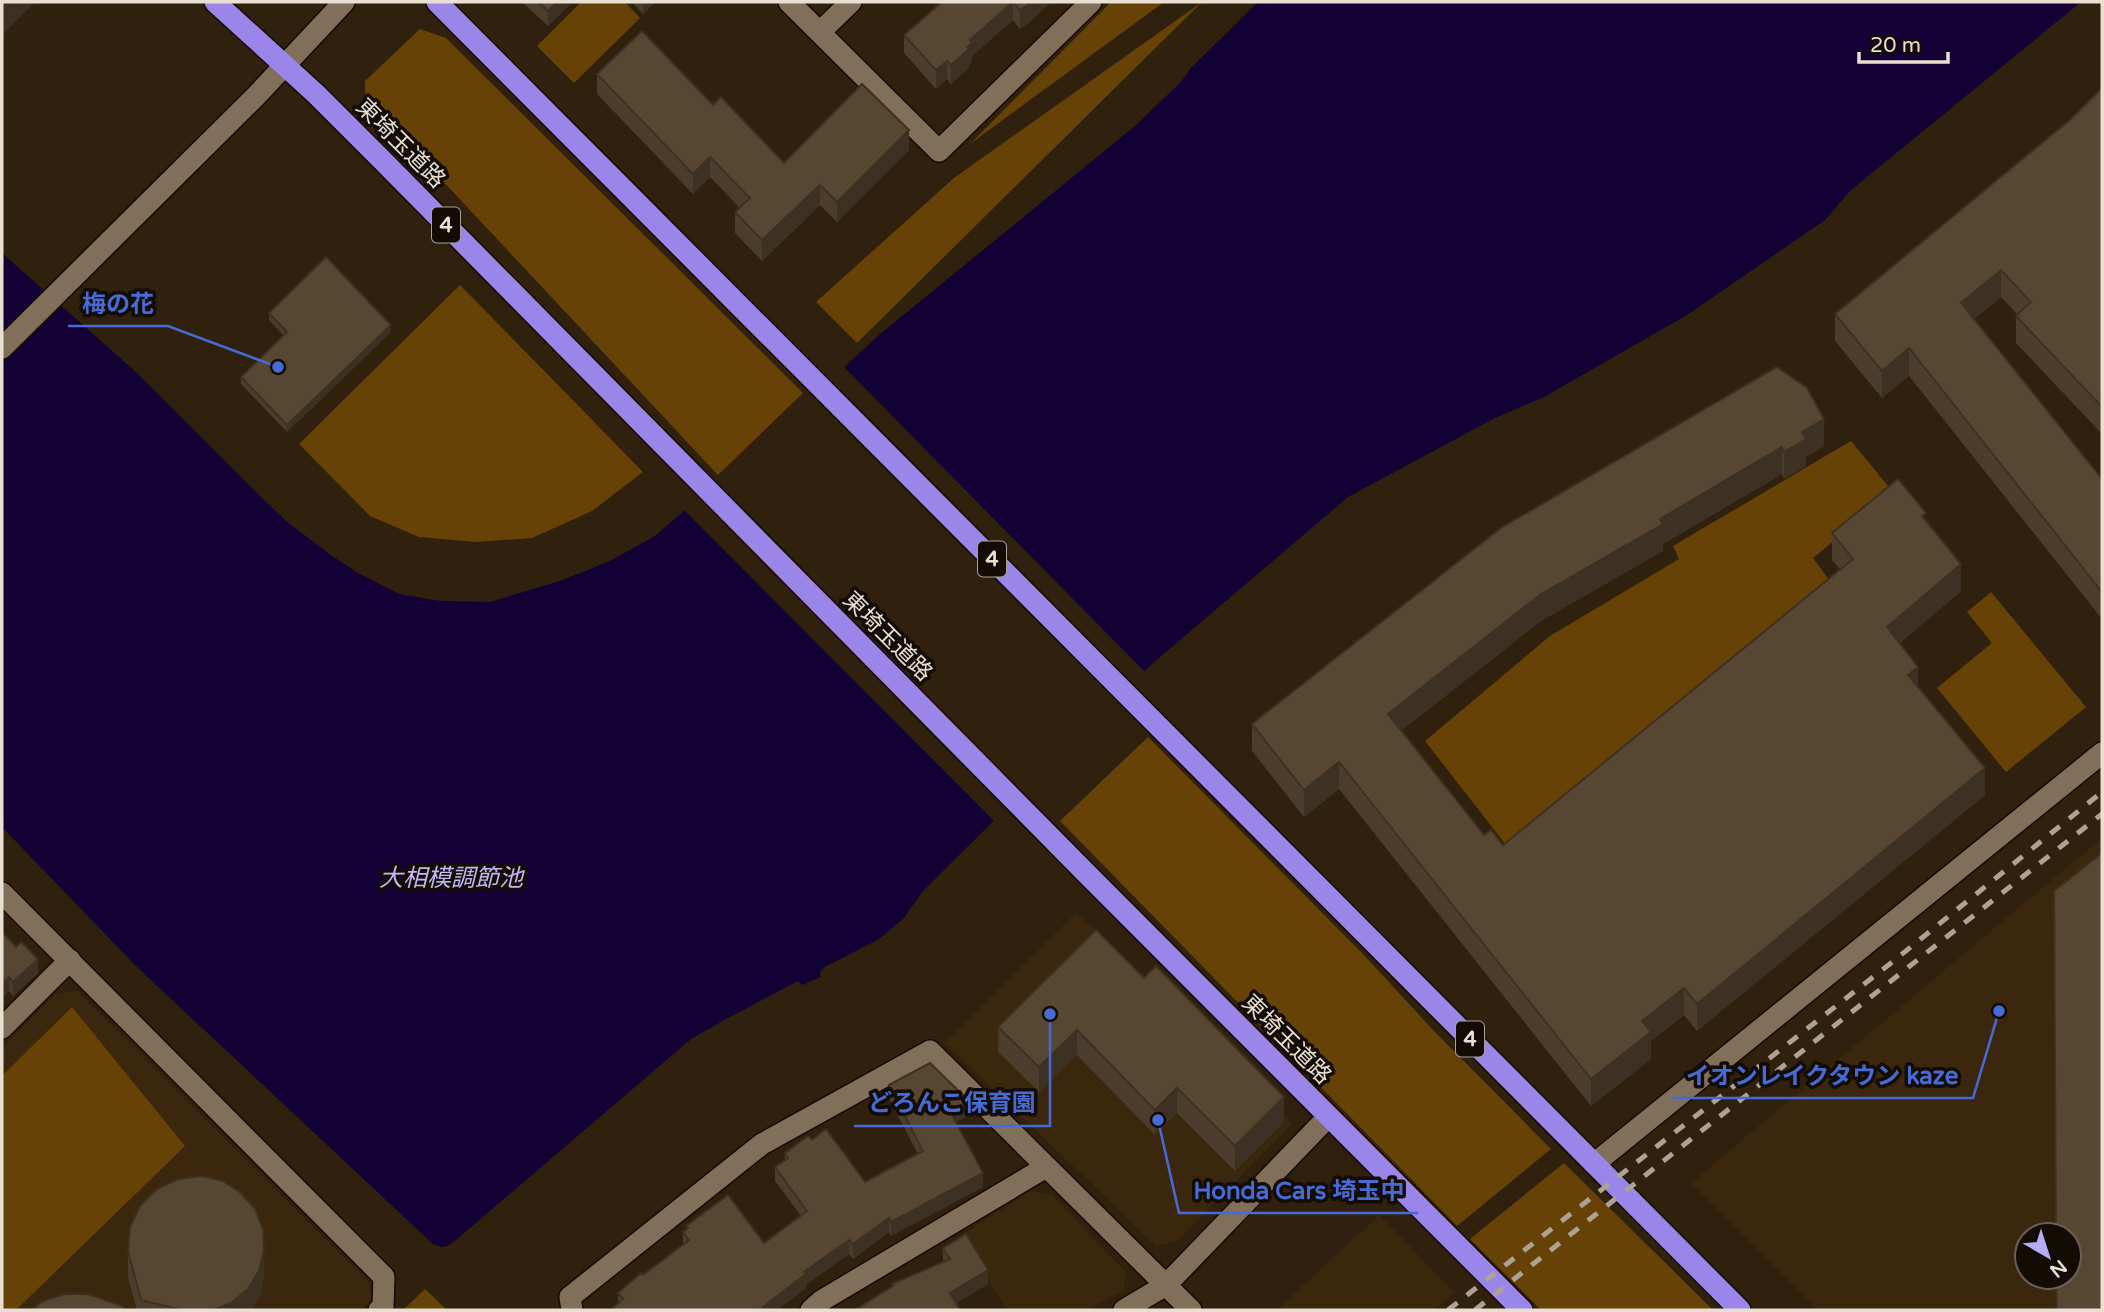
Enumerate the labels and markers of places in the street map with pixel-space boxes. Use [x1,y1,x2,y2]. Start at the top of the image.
callout: 梅の花 [68,281,168,326]
callout: イオンレイクタウン kaze [1671,1053,1973,1098]
callout: どろんこ保育園 [854,1081,1050,1126]
callout: Honda Cars 埼玉中 [1179,1168,1418,1213]

